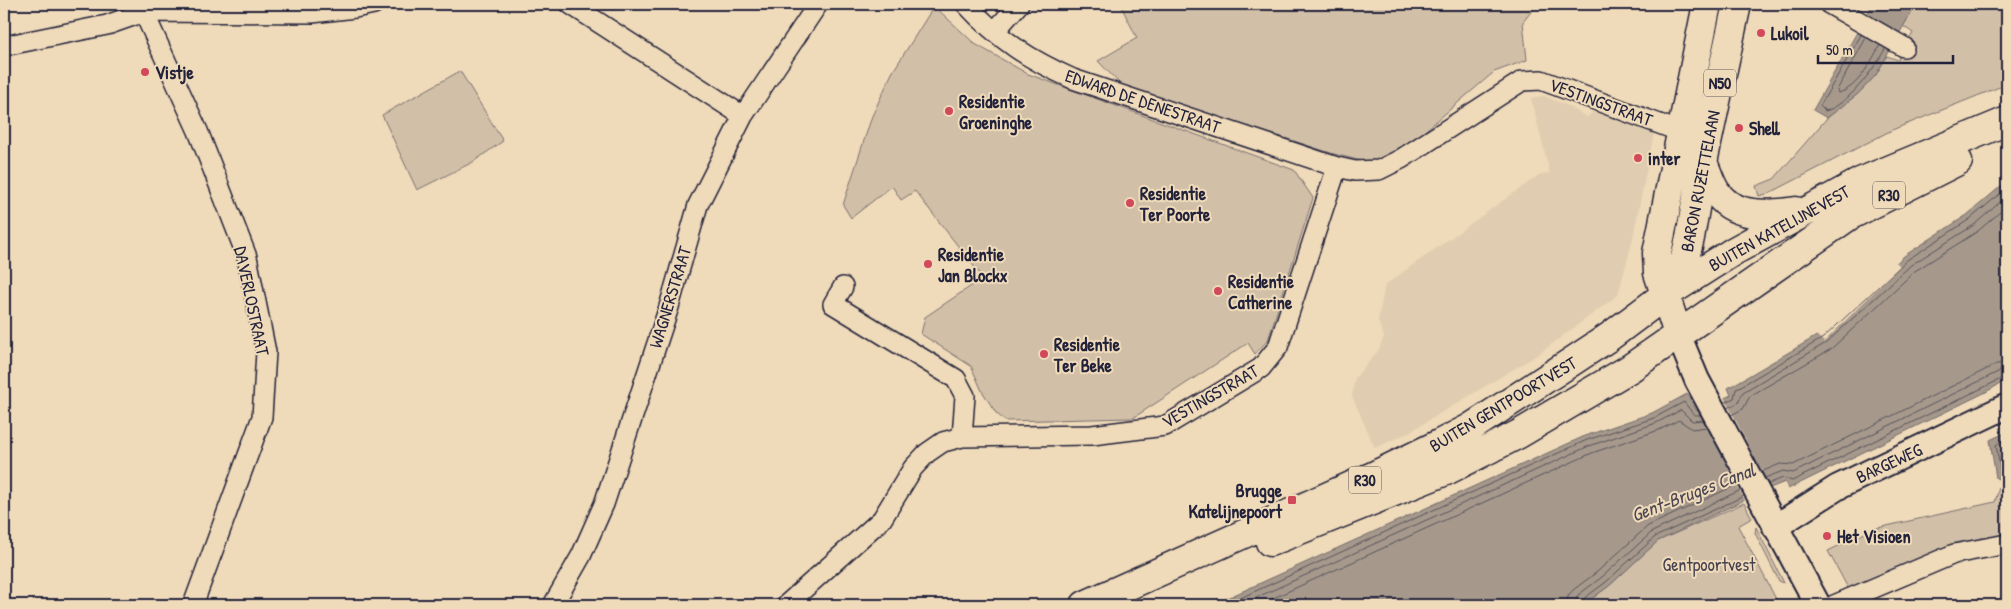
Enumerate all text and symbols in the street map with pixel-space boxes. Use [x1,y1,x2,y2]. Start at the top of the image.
place label: Lukoil [1771,21,1810,46]
marker: Lukoil [1755,27,1767,39]
scale bar [1818,32,1954,64]
text: 50 m [1826,39,1853,60]
place label: Vistje [155,60,194,85]
street label: EDWARD DE DENESTRAAT [1062,63,1225,140]
marker: Vistje [139,66,151,78]
road number: N50 [1704,70,1736,96]
street label: VESTINGSTRAAT [1546,72,1657,132]
place label: Residentie Groeninghe [959,89,1033,136]
marker: Residentie Groeninghe [943,105,955,117]
street label: BARON RUZETTELAAN [1674,108,1726,254]
place label: Shell [1749,116,1781,141]
marker: Shell [1733,122,1745,134]
place label: inter [1648,146,1681,171]
marker: inter [1632,152,1644,164]
street label: BUITEN KATELIJNEVEST [1704,179,1855,277]
place label: Residentie Ter Poorte [1139,181,1211,227]
road number: R30 [1873,182,1905,208]
marker: Residentie Ter Poorte [1124,197,1136,209]
place label: Residentie Jan Blockx [938,242,1008,288]
street label: WAGNERSTRAAT [643,243,697,351]
street label: DAVERLOSTRAAT [228,244,276,359]
marker: Residentie Jan Blockx [922,258,934,270]
place label: Residentie Catherine [1228,269,1295,315]
marker: Residentie Catherine [1212,285,1224,297]
place label: Residentie Ter Beke [1053,332,1121,378]
marker: Residentie Ter Beke [1038,348,1050,360]
street label: BUITEN GENTPOORTVEST [1425,350,1582,458]
street label: VESTINGSTRAAT [1157,358,1264,434]
street label: BARGEWEG [1852,437,1926,489]
water label: Gent-Bruges Canal [1627,456,1760,528]
road number: R30 [1349,466,1381,494]
place label: Brugge Katelijnepoort [1188,478,1283,525]
marker: Brugge Katelijnepoort [1286,494,1298,506]
place label: Het Visioen [1837,524,1911,549]
marker: Het Visioen [1821,530,1833,542]
park label: Gentpoortvest [1663,552,1756,577]

